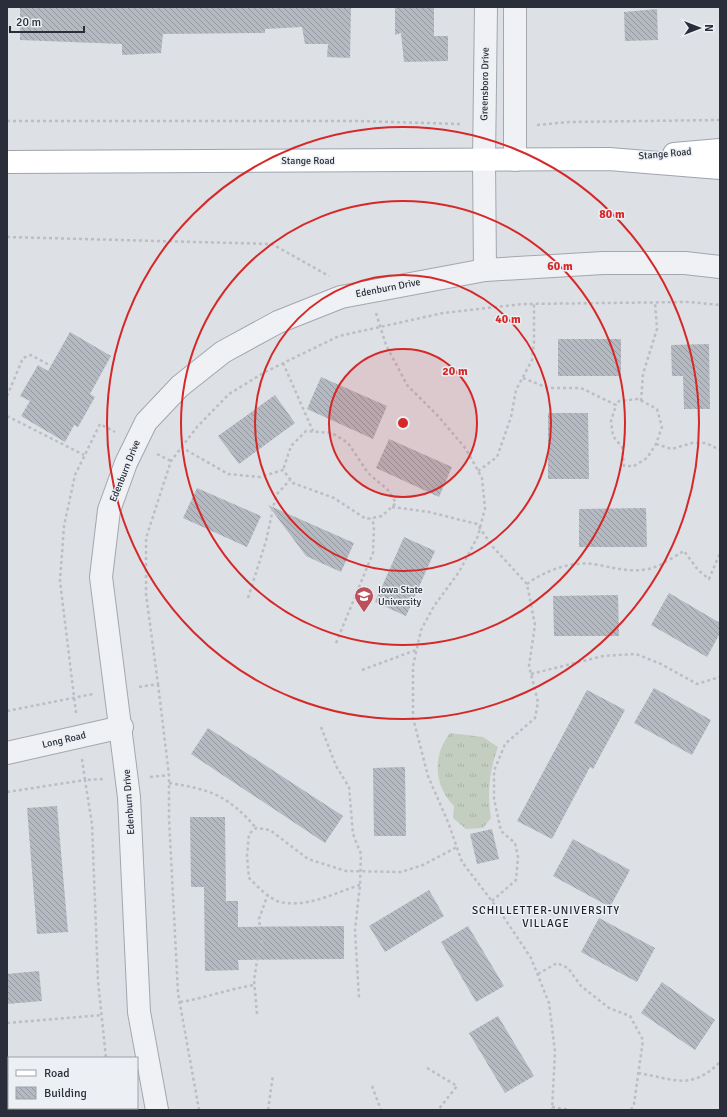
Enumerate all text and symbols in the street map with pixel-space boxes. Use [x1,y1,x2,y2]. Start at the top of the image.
scale bar [10,8,84,34]
north arrow [679,8,719,48]
text: 20 m [16,15,41,30]
text: N [702,24,715,32]
street label: Greensboro Drive [478,47,492,121]
street label: Stange Road [638,146,692,162]
street label: Stange Road [281,155,335,167]
text: 80 m [599,207,625,222]
text: 60 m [547,259,573,274]
street label: Edenburn Drive [355,276,421,300]
text: 40 m [495,312,521,327]
text: 20 m [442,364,468,379]
centre of rings [396,416,410,430]
street label: Edenburn Drive [107,438,143,504]
place label: Iowa State University [378,584,423,608]
school or university icon: Iowa State University [353,585,375,613]
street label: Long Road [41,729,87,751]
street label: Edenburn Drive [121,769,137,835]
district label: SCHILLETTER-UNIVERSITY VILLAGE [472,904,620,930]
legend [8,1057,138,1109]
text: Road [44,1066,70,1081]
text: Building [44,1086,87,1101]

